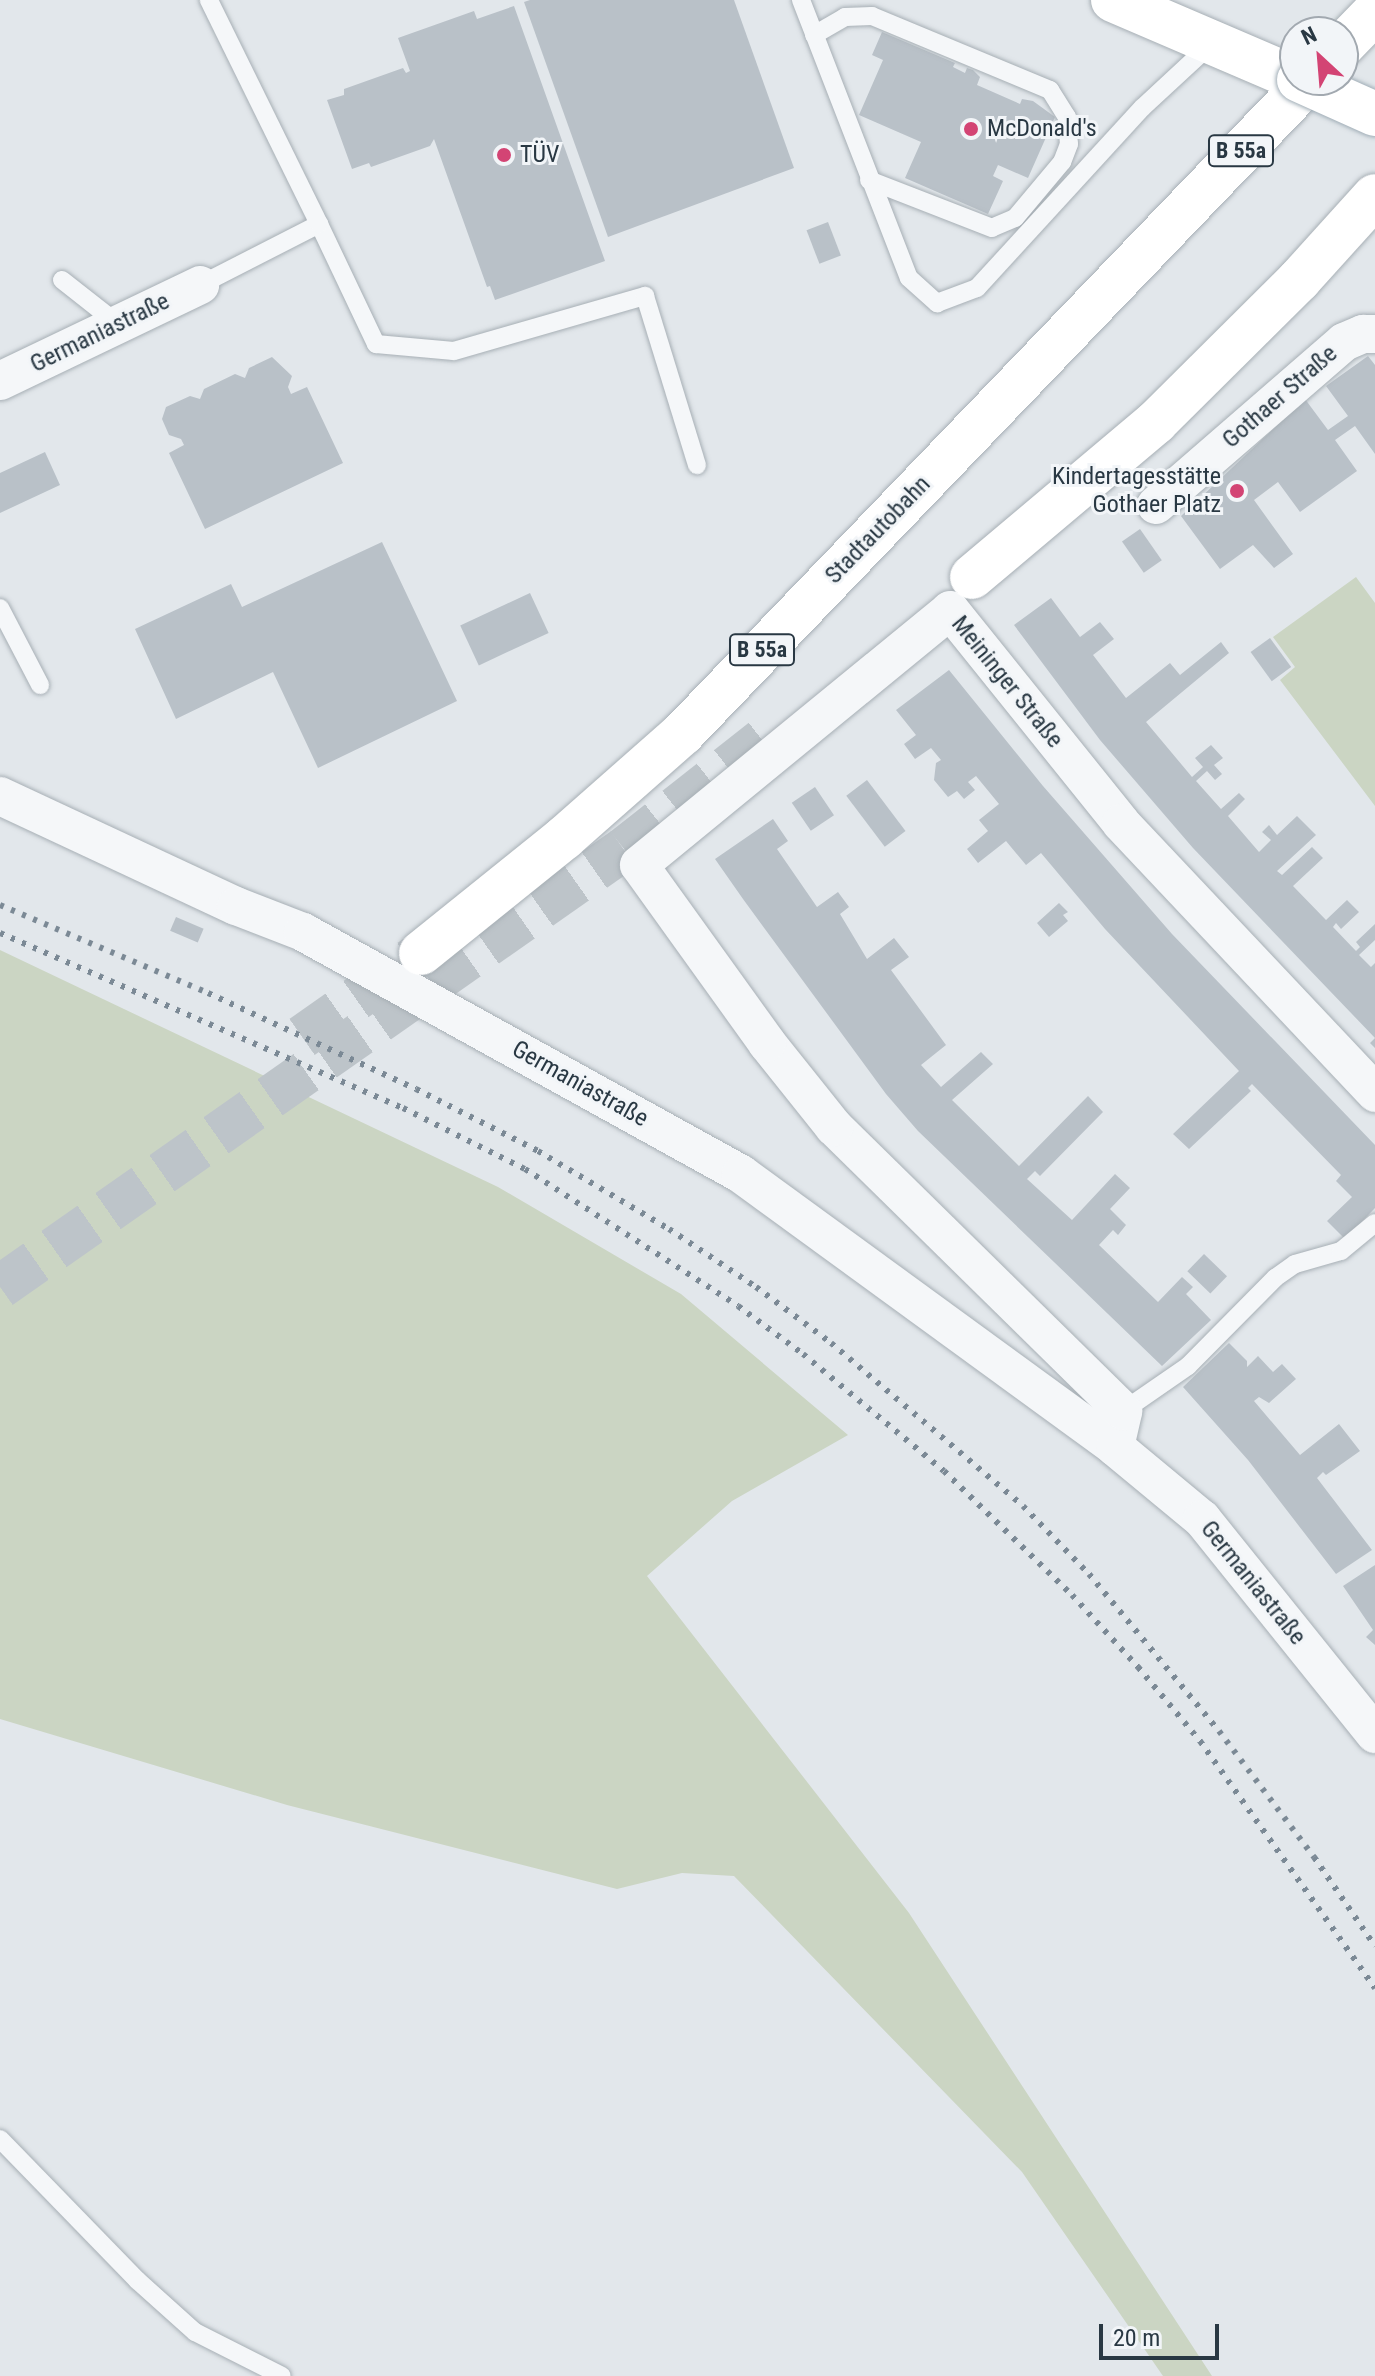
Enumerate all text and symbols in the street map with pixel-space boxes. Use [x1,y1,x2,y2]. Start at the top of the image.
north arrow [1279,16,1359,96]
text: N [1298,22,1321,50]
place label: McDonald's [987,115,1097,143]
marker: McDonald's [962,120,980,138]
road number: B 55a [1207,133,1275,169]
place label: TÜV [520,141,559,169]
marker: TÜV [495,146,513,164]
street label: Germaniastraße [26,287,174,379]
street label: Gothaer Straße [1217,340,1343,454]
place label: Kindertagesstätte Gothaer Platz [1052,463,1221,519]
street label: Stadtautobahn [819,470,937,590]
marker: Kindertagesstätte Gothaer Platz [1228,482,1246,500]
street label: Meininger Straße [945,610,1069,754]
road number: B 55a [728,632,796,668]
street label: Germaniastraße [507,1035,653,1133]
street label: Germaniastraße [1194,1515,1312,1651]
scale bar [1103,2308,1223,2358]
text: 20 m [1113,2324,1160,2352]

